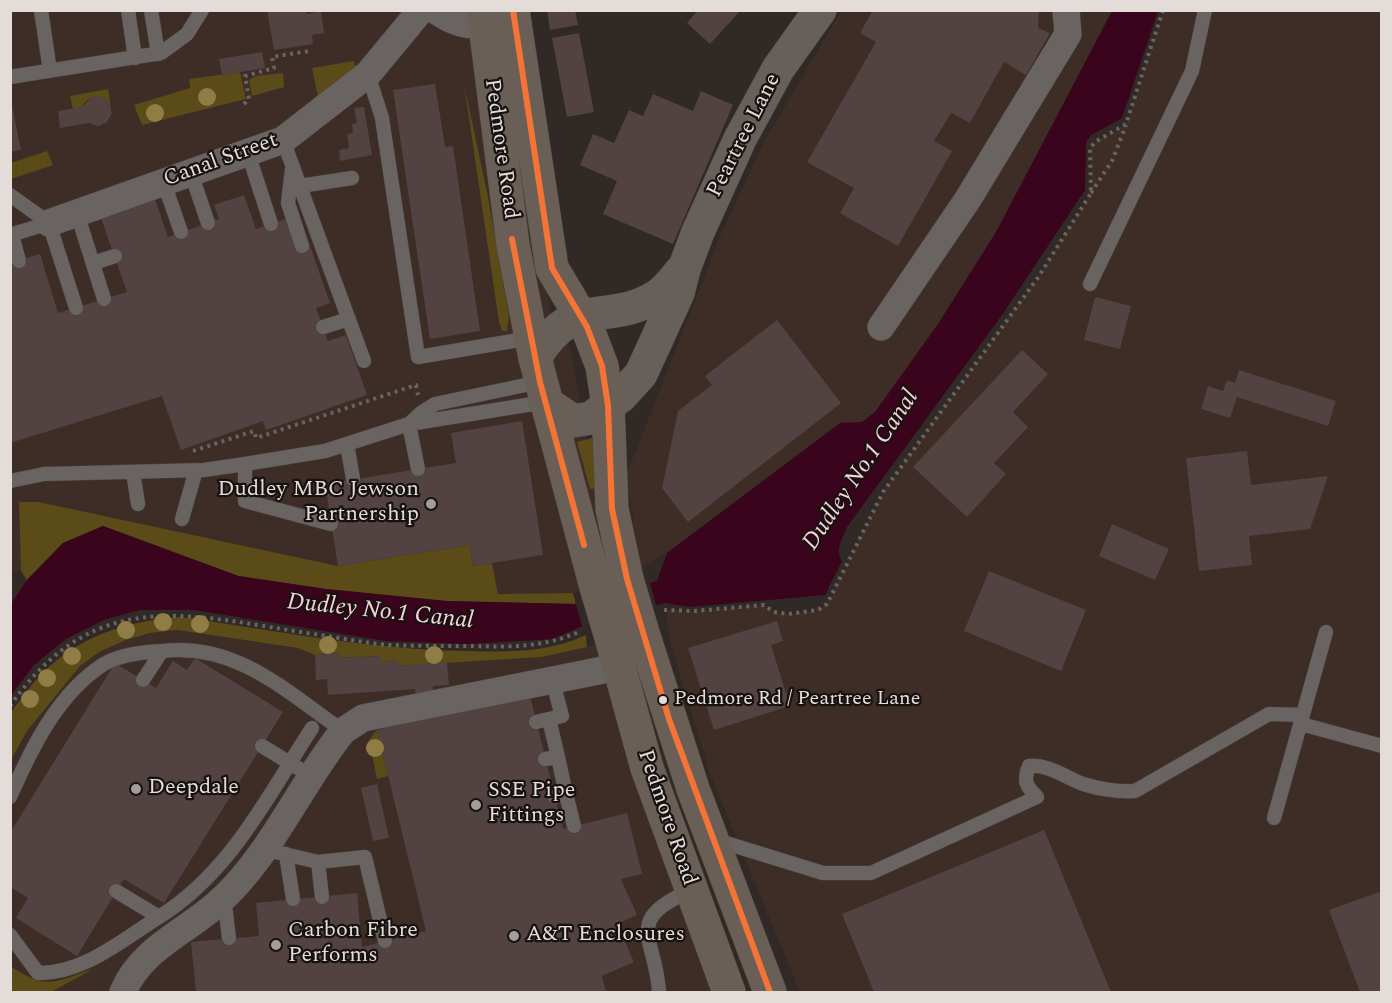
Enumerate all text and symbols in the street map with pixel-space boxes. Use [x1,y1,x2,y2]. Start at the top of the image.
street label: Peartree Lane [702,70,788,202]
street label: Pedmore Road [477,77,523,221]
street label: Canal Street [160,128,282,194]
water label: Dudley No.1 Canal [798,385,926,557]
place label: Dudley MBC Jewson Partnership [218,478,419,530]
marker: Dudley MBC Jewson Partnership [424,497,438,511]
water label: Dudley No.1 Canal [285,589,475,637]
place label: Pedmore Rd / Peartree Lane [674,688,920,712]
marker: Pedmore Rd / Peartree Lane [657,694,669,706]
street label: Pedmore Road [630,747,702,889]
place label: Deepdale [148,776,239,802]
place label: SSE Pipe Fittings [488,779,575,830]
marker: Deepdale [129,782,143,796]
marker: SSE Pipe Fittings [469,798,483,812]
place label: Carbon Fibre Performs [288,919,418,970]
place label: A&T Enclosures [526,923,685,949]
marker: A&T Enclosures [507,929,521,943]
marker: Carbon Fibre Performs [269,938,283,952]

